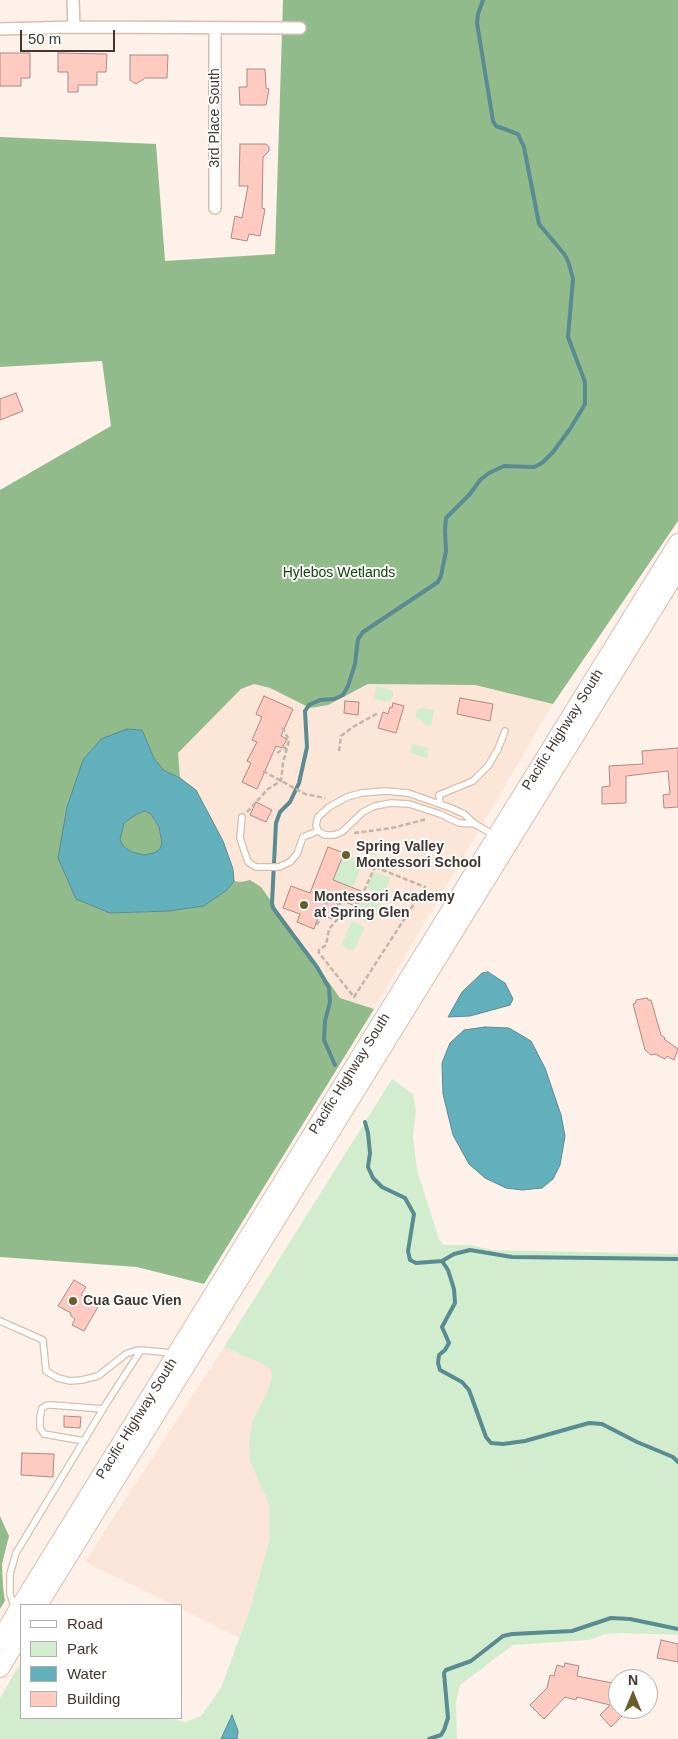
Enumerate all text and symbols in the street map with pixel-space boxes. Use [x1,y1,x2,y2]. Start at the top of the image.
scale bar [22,20,118,52]
text: 50 m [28,30,61,47]
street label: 3rd Place South [207,68,223,168]
park label: Hylebos Wetlands [283,565,395,581]
street label: Pacific Highway South [519,666,607,794]
place label: Spring Valley Montessori School [356,839,481,872]
marker: Spring Valley Montessori School [340,849,352,861]
place label: Montessori Academy at Spring Glen [314,889,455,922]
marker: Montessori Academy at Spring Glen [298,899,310,911]
street label: Pacific Highway South [306,1010,394,1138]
place label: Cua Gauc Vien [83,1293,182,1309]
marker: Cua Gauc Vien [67,1295,79,1307]
street label: Pacific Highway South [93,1355,181,1483]
legend [20,1604,182,1719]
text: Road [67,1615,103,1632]
text: Park [67,1640,98,1657]
text: Water [67,1665,106,1682]
north arrow [608,1669,658,1719]
text: N [628,1672,638,1688]
text: Building [67,1690,120,1707]

